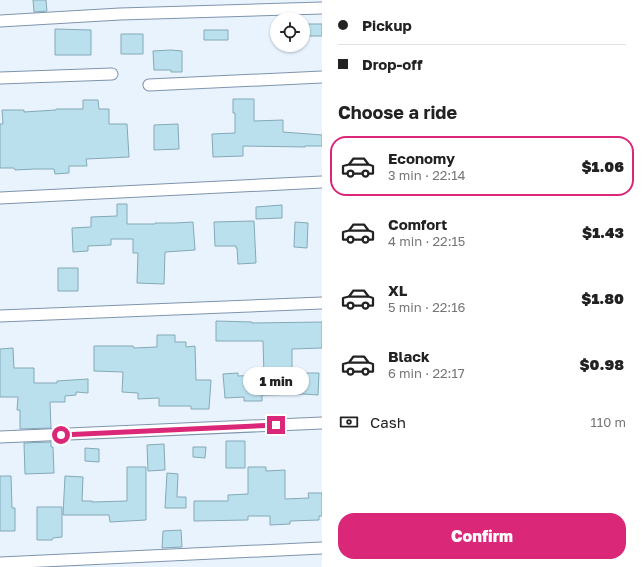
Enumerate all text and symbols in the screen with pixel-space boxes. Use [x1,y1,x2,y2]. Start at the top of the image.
map controls [270,12,310,52]
button: locate [270,12,310,52]
text: Pickup [362,16,412,34]
text: Drop-off [362,55,422,73]
text: Choose a ride [338,101,457,123]
icon: car [340,148,376,184]
text: Economy [388,149,455,167]
text: $1.06 [581,157,624,175]
text: 3 min · 22:14 [388,167,465,183]
icon: car [340,214,376,250]
text: Comfort [388,215,447,233]
text: $1.43 [582,223,624,241]
text: 4 min · 22:15 [388,233,465,249]
icon: car [340,280,376,316]
text: XL [388,281,407,299]
text: $1.80 [581,289,624,307]
text: 5 min · 22:16 [388,299,465,315]
icon: car [340,346,376,382]
text: Black [388,347,430,365]
text: $0.98 [580,355,624,373]
text: 6 min · 22:17 [388,365,465,381]
callout: 1 min [243,367,309,395]
text: 1 min [259,373,293,389]
icon: cash [338,411,360,433]
text: Cash [370,413,406,431]
text: 110 m [591,414,626,430]
route end [267,416,285,434]
route start [52,426,70,444]
button: Confirm [338,513,626,559]

